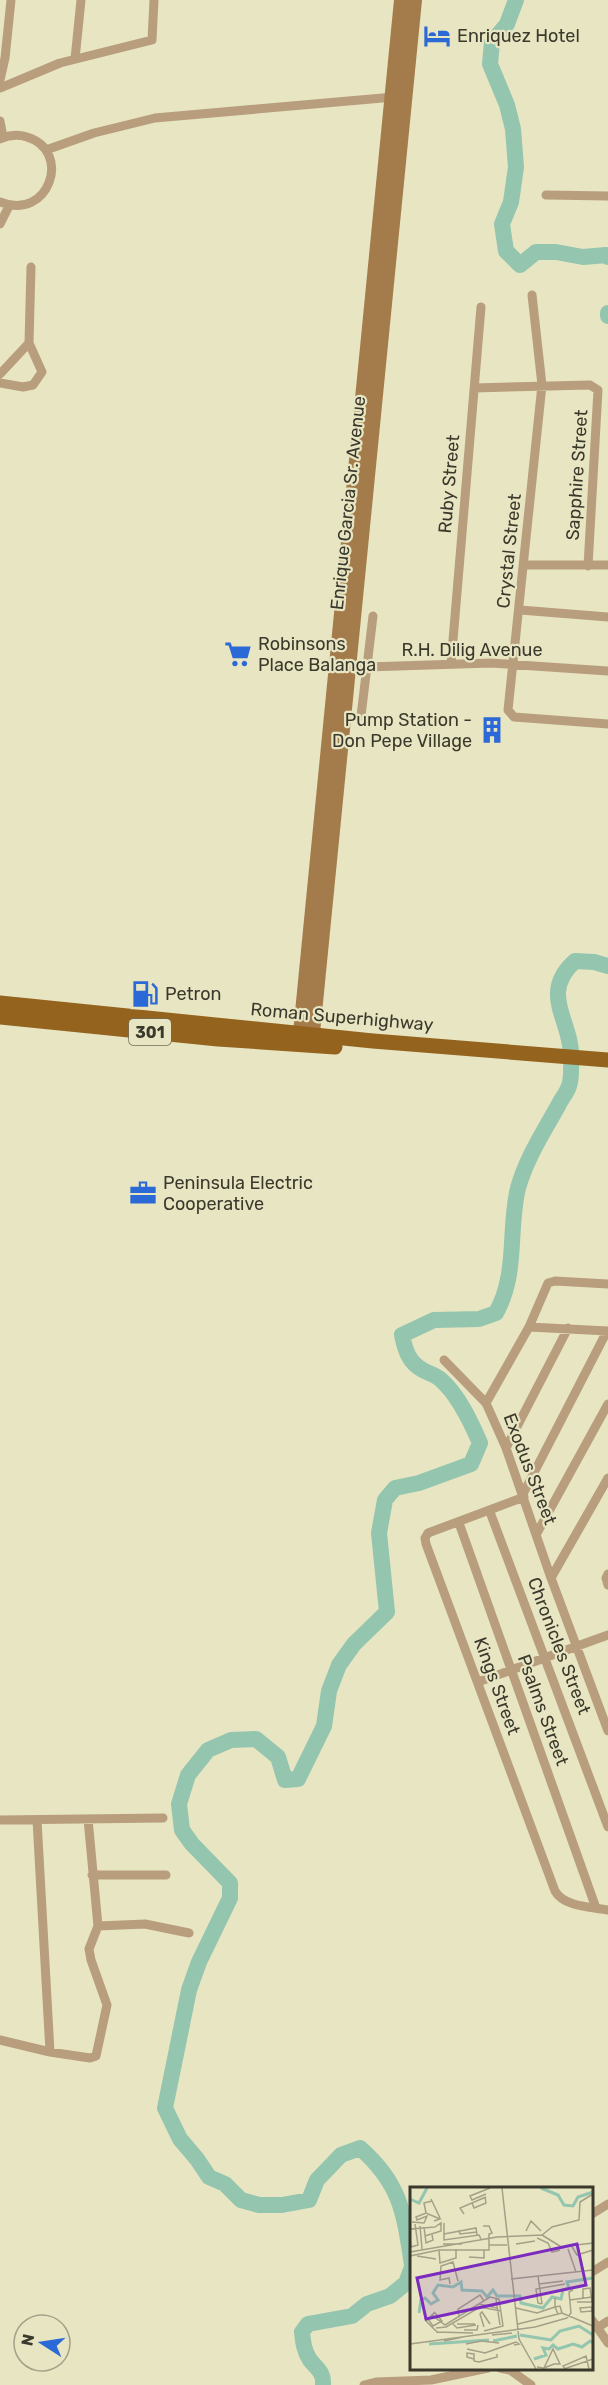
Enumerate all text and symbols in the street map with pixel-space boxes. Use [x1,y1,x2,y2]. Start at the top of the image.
hotel icon: Enriquez Hotel [422,21,452,51]
place label: Enriquez Hotel [457,25,580,47]
street label: Enrique Garcia Sr. Avenue [326,395,370,611]
street label: Sapphire Street [561,409,593,541]
street label: Ruby Street [434,434,464,534]
street label: Crystal Street [492,492,526,610]
place label: Robinsons Place Balanga [258,633,376,676]
supermarket icon: Robinsons Place Balanga [223,639,253,669]
street label: R.H. Dilig Avenue [401,639,543,661]
place label: Pump Station - Don Pepe Village [332,709,472,752]
building icon: Pump Station - Don Pepe Village [477,715,507,745]
fuel station icon: Petron [130,979,160,1009]
place label: Petron [165,983,221,1005]
street label: Roman Superhighway [250,998,435,1036]
road number: 301 [129,1019,171,1045]
place label: Peninsula Electric Cooperative [163,1172,313,1215]
office icon: Peninsula Electric Cooperative [128,1178,158,1208]
street label: Exodus Street [499,1410,561,1528]
street label: Chronicles Street [523,1574,595,1718]
street label: Kings Street [469,1634,525,1738]
street label: Psalms Street [513,1651,573,1769]
inset map [410,2187,593,2370]
north arrow [12,2313,72,2373]
text: N [17,2332,38,2348]

